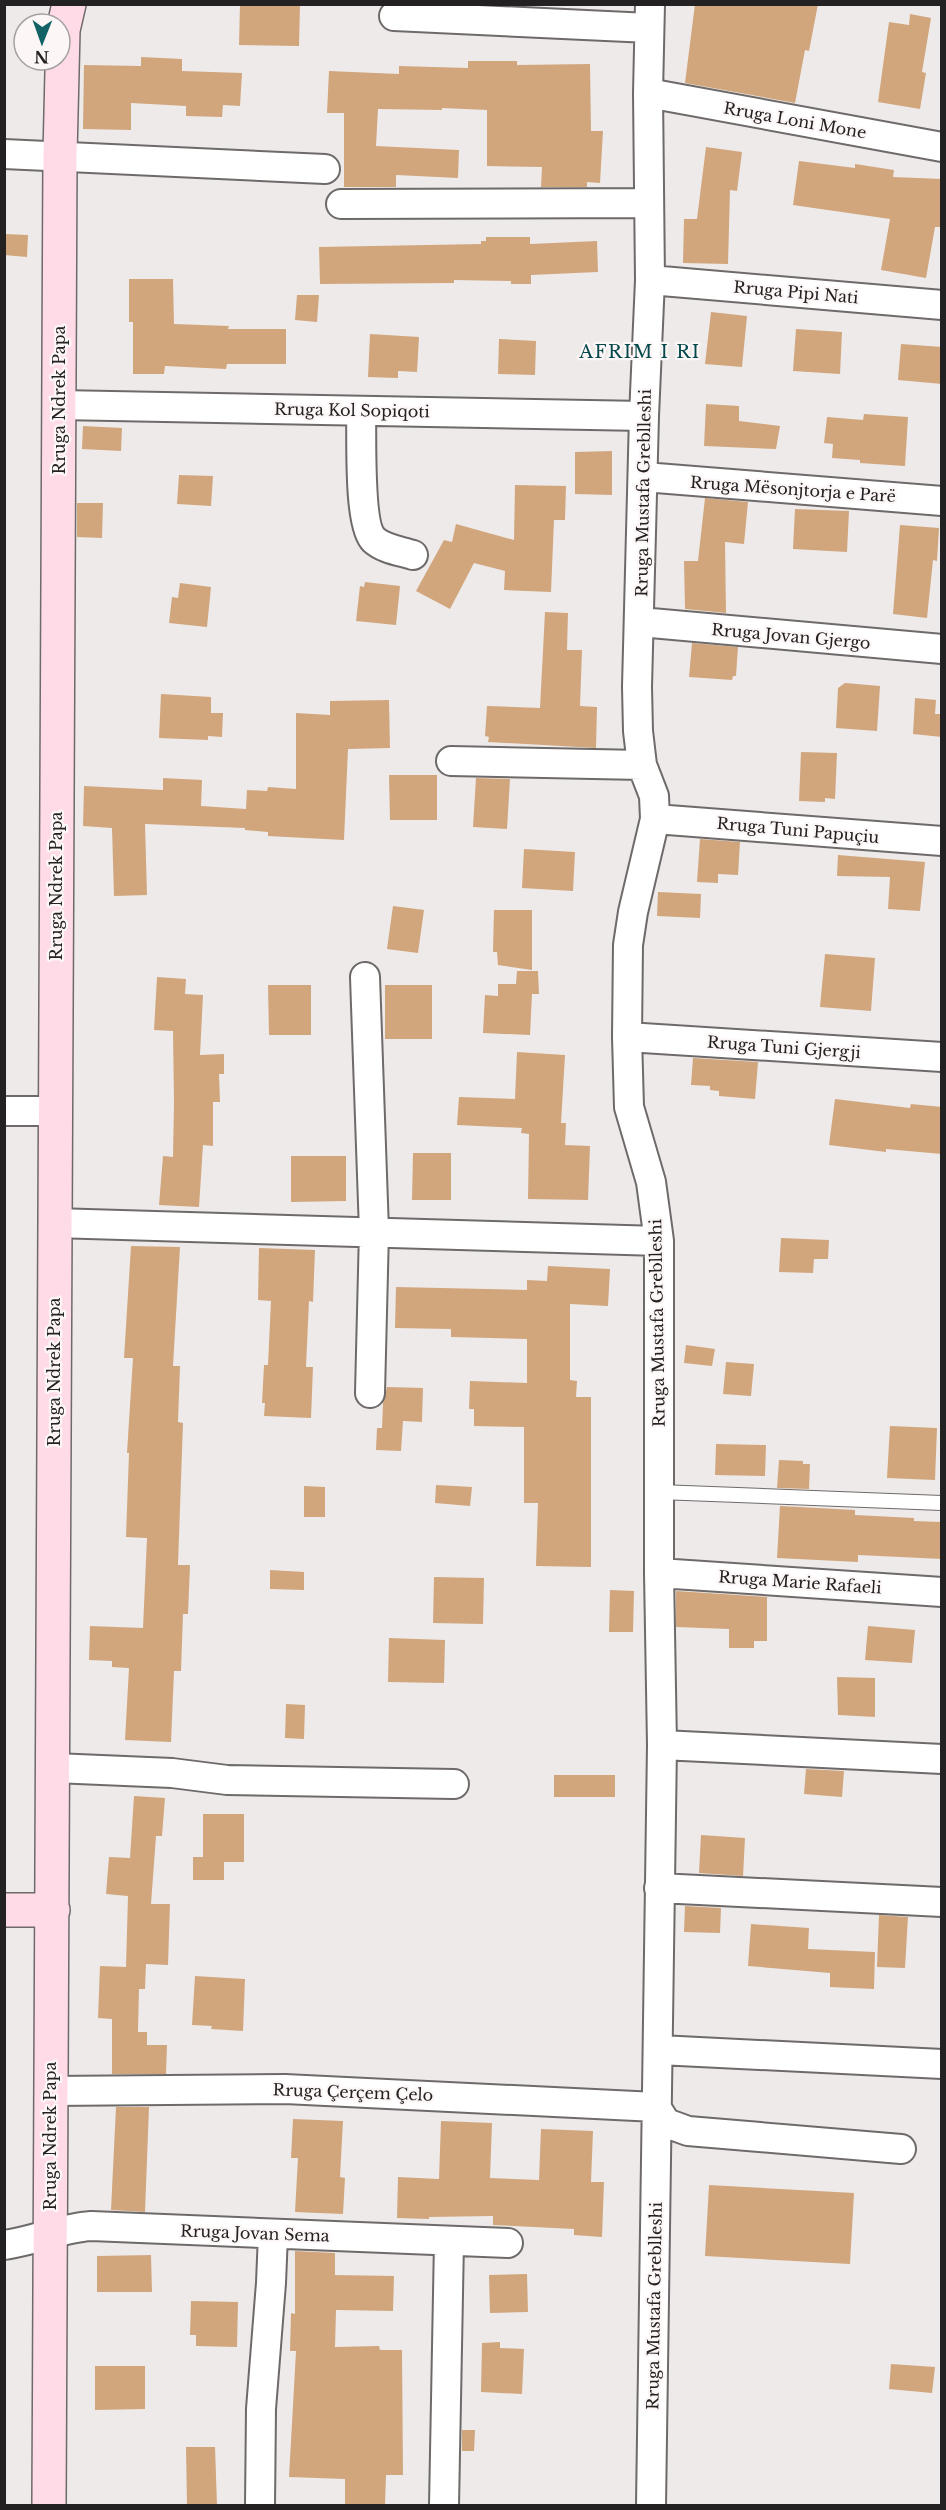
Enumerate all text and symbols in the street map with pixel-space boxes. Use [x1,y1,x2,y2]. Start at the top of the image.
north arrow [12,12,72,72]
text: N [34,47,49,67]
street label: Rruga Loni Mone [722,98,868,142]
street label: Rruga Pipi Nati [733,277,860,307]
street label: Rruga Ndrek Papa [49,325,69,474]
district label: AFRIM I RI [578,341,701,363]
street label: Rruga Mustafa Greblleshi [631,388,655,597]
street label: Rruga Kol Sopiqoti [274,399,431,421]
street label: Rruga Mësonjtorja e Parë [690,472,896,506]
street label: Rruga Jovan Gjergo [711,619,871,653]
street label: Rruga Ndrek Papa [46,811,66,960]
street label: Rruga Tuni Papuçiu [716,813,880,847]
street label: Rruga Tuni Gjergji [706,1032,862,1062]
street label: Rruga Mustafa Greblleshi [645,1218,669,1427]
street label: Rruga Ndrek Papa [44,1297,64,1446]
street label: Rruga Marie Rafaeli [718,1566,883,1598]
street label: Rruga Ndrek Papa [40,2061,60,2210]
street label: Rruga Çerçem Çelo [272,2079,434,2105]
street label: Rruga Mustafa Greblleshi [642,2201,666,2410]
street label: Rruga Jovan Sema [180,2220,330,2246]

